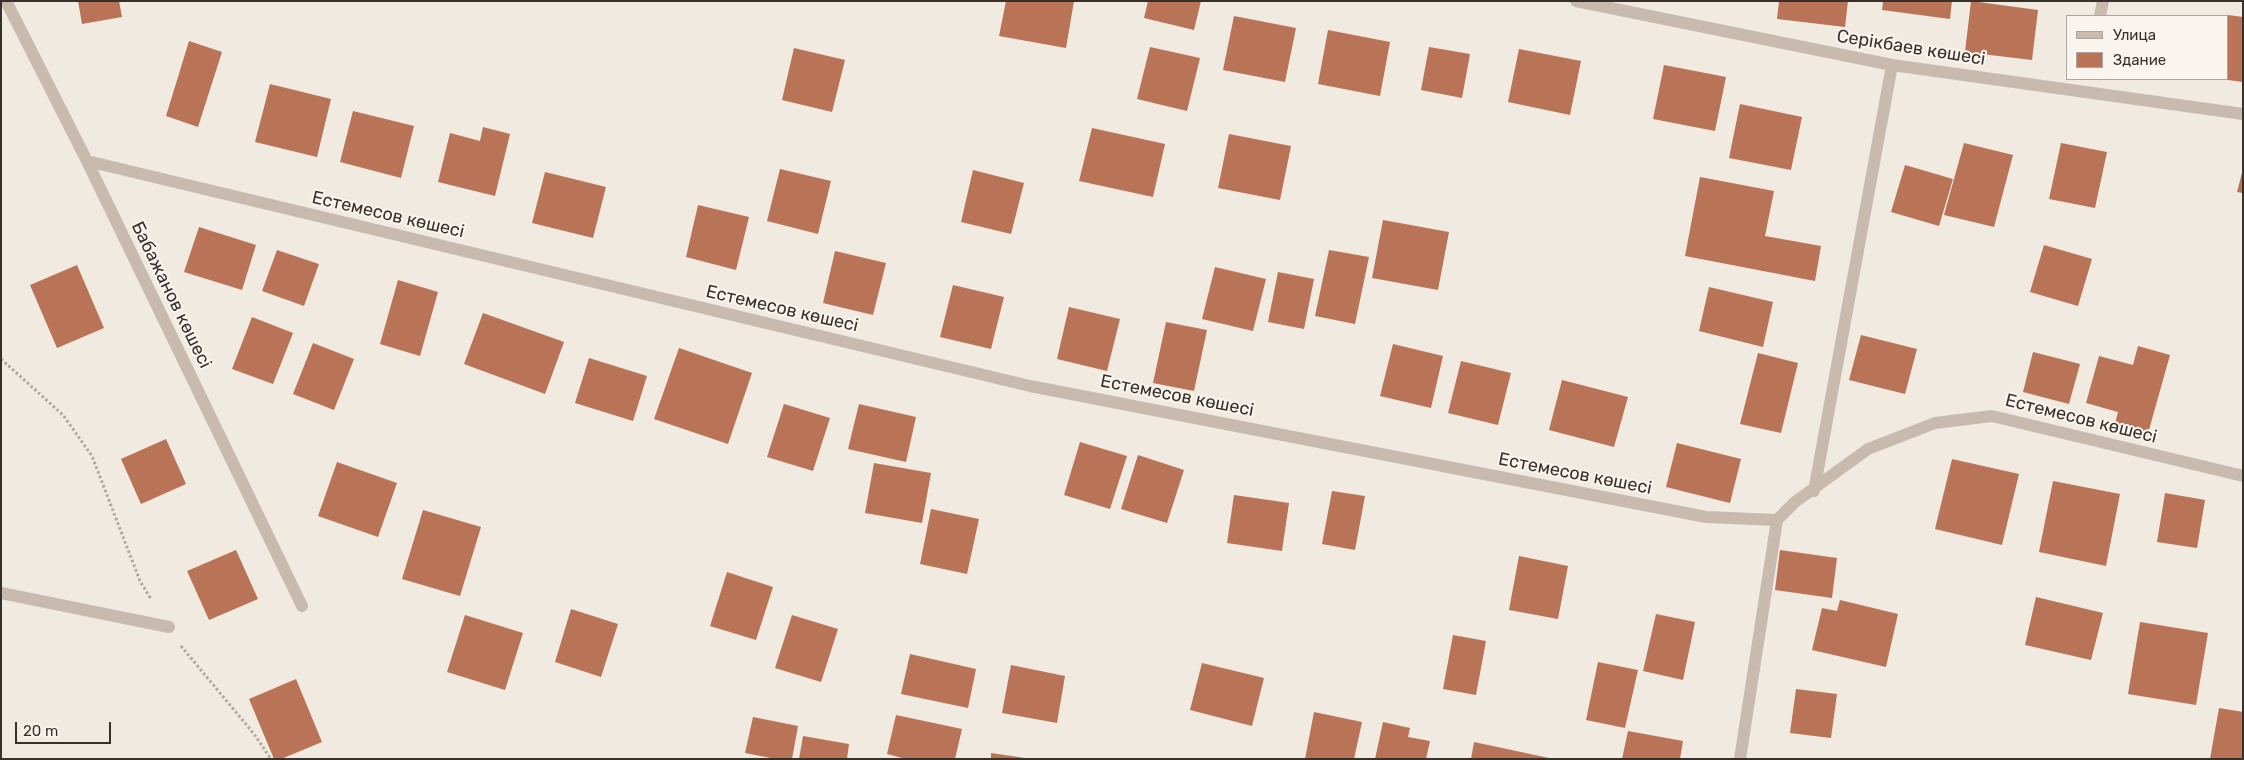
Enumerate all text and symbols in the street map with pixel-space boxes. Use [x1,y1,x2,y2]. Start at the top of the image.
legend [2066,15,2229,80]
street label: Серікбаев көшесі [1835,26,1987,70]
text: Улица [2113,26,2156,44]
text: Здание [2113,51,2166,69]
street label: Естемесов көшесі [310,187,466,243]
street label: Бабажанов көшесі [126,218,216,372]
street label: Естемесов көшесі [704,281,860,337]
street label: Естемесов көшесі [1099,371,1255,421]
street label: Естемесов көшесі [2003,390,2159,448]
street label: Естемесов көшесі [1497,449,1653,499]
scale bar [18,712,114,744]
text: 20 m [23,722,58,740]

